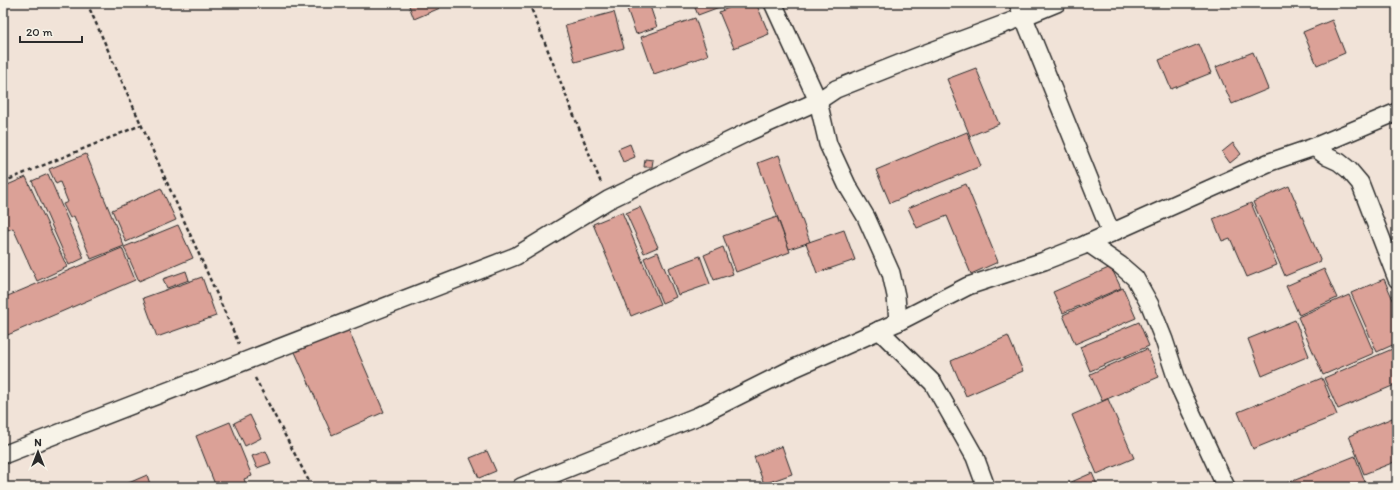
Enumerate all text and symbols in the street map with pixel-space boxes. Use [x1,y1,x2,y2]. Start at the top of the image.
scale bar [20,18,82,44]
text: 20 m [26,25,53,39]
north arrow [18,432,58,472]
text: N [34,436,42,449]

